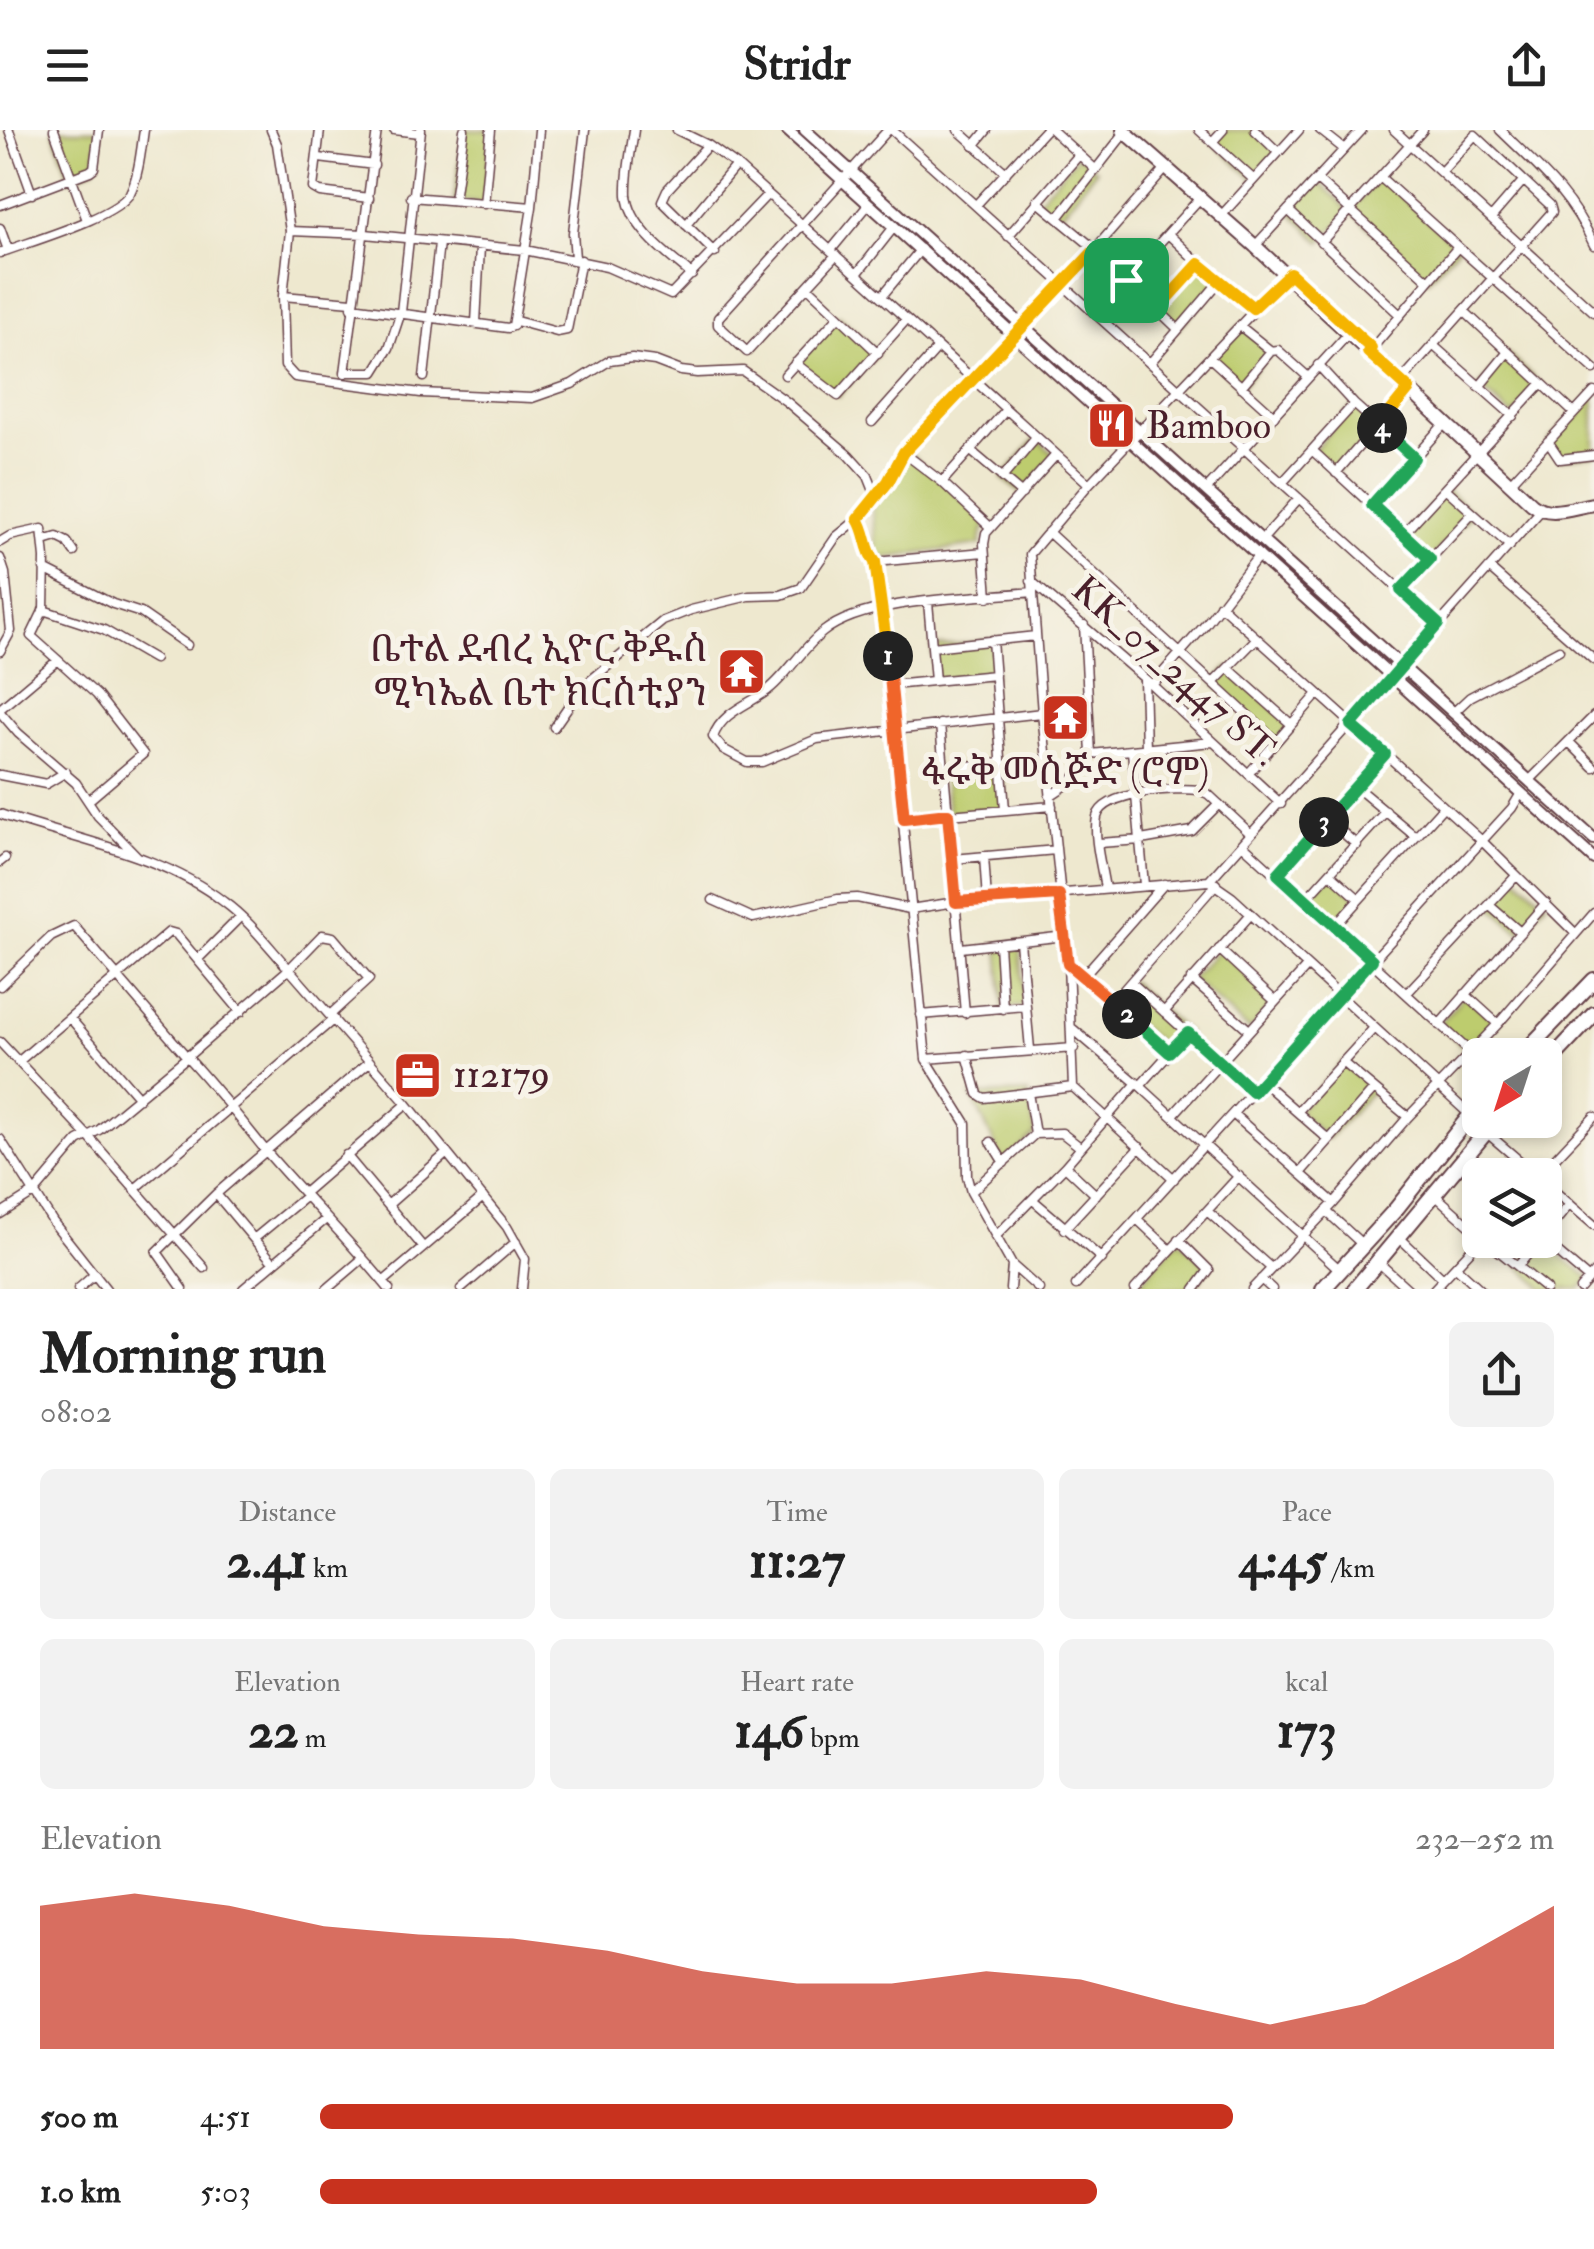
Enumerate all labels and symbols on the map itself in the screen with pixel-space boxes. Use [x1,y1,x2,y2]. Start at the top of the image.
pin [1084,238,1169,323]
restaurant icon: Bamboo [1085,400,1137,452]
place label: Bamboo [1146,402,1271,450]
pin: 4 [1357,403,1407,453]
street label: KK_07_2447 ST. [1062,566,1288,776]
place label: ቤተል ደብረ ኢዮር ቅዱስ ሚካኤል ቤተ ክርስቲያን [370,625,707,717]
pin: 1 [863,631,913,681]
temple icon: ቤተል ደብረ ኢዮር ቅዱስ ሚካኤል ቤተ ክርስቲያን [716,645,768,697]
temple icon: ፋሩቅ መስጅድ (ሮም) [1039,692,1091,744]
place label: ፋሩቅ መስጅድ (ሮም) [921,748,1209,796]
pin: 3 [1299,797,1349,847]
pin: 2 [1102,989,1152,1039]
north arrow [1462,1038,1562,1138]
office icon: 112179 [392,1049,444,1101]
place label: 112179 [453,1051,550,1099]

